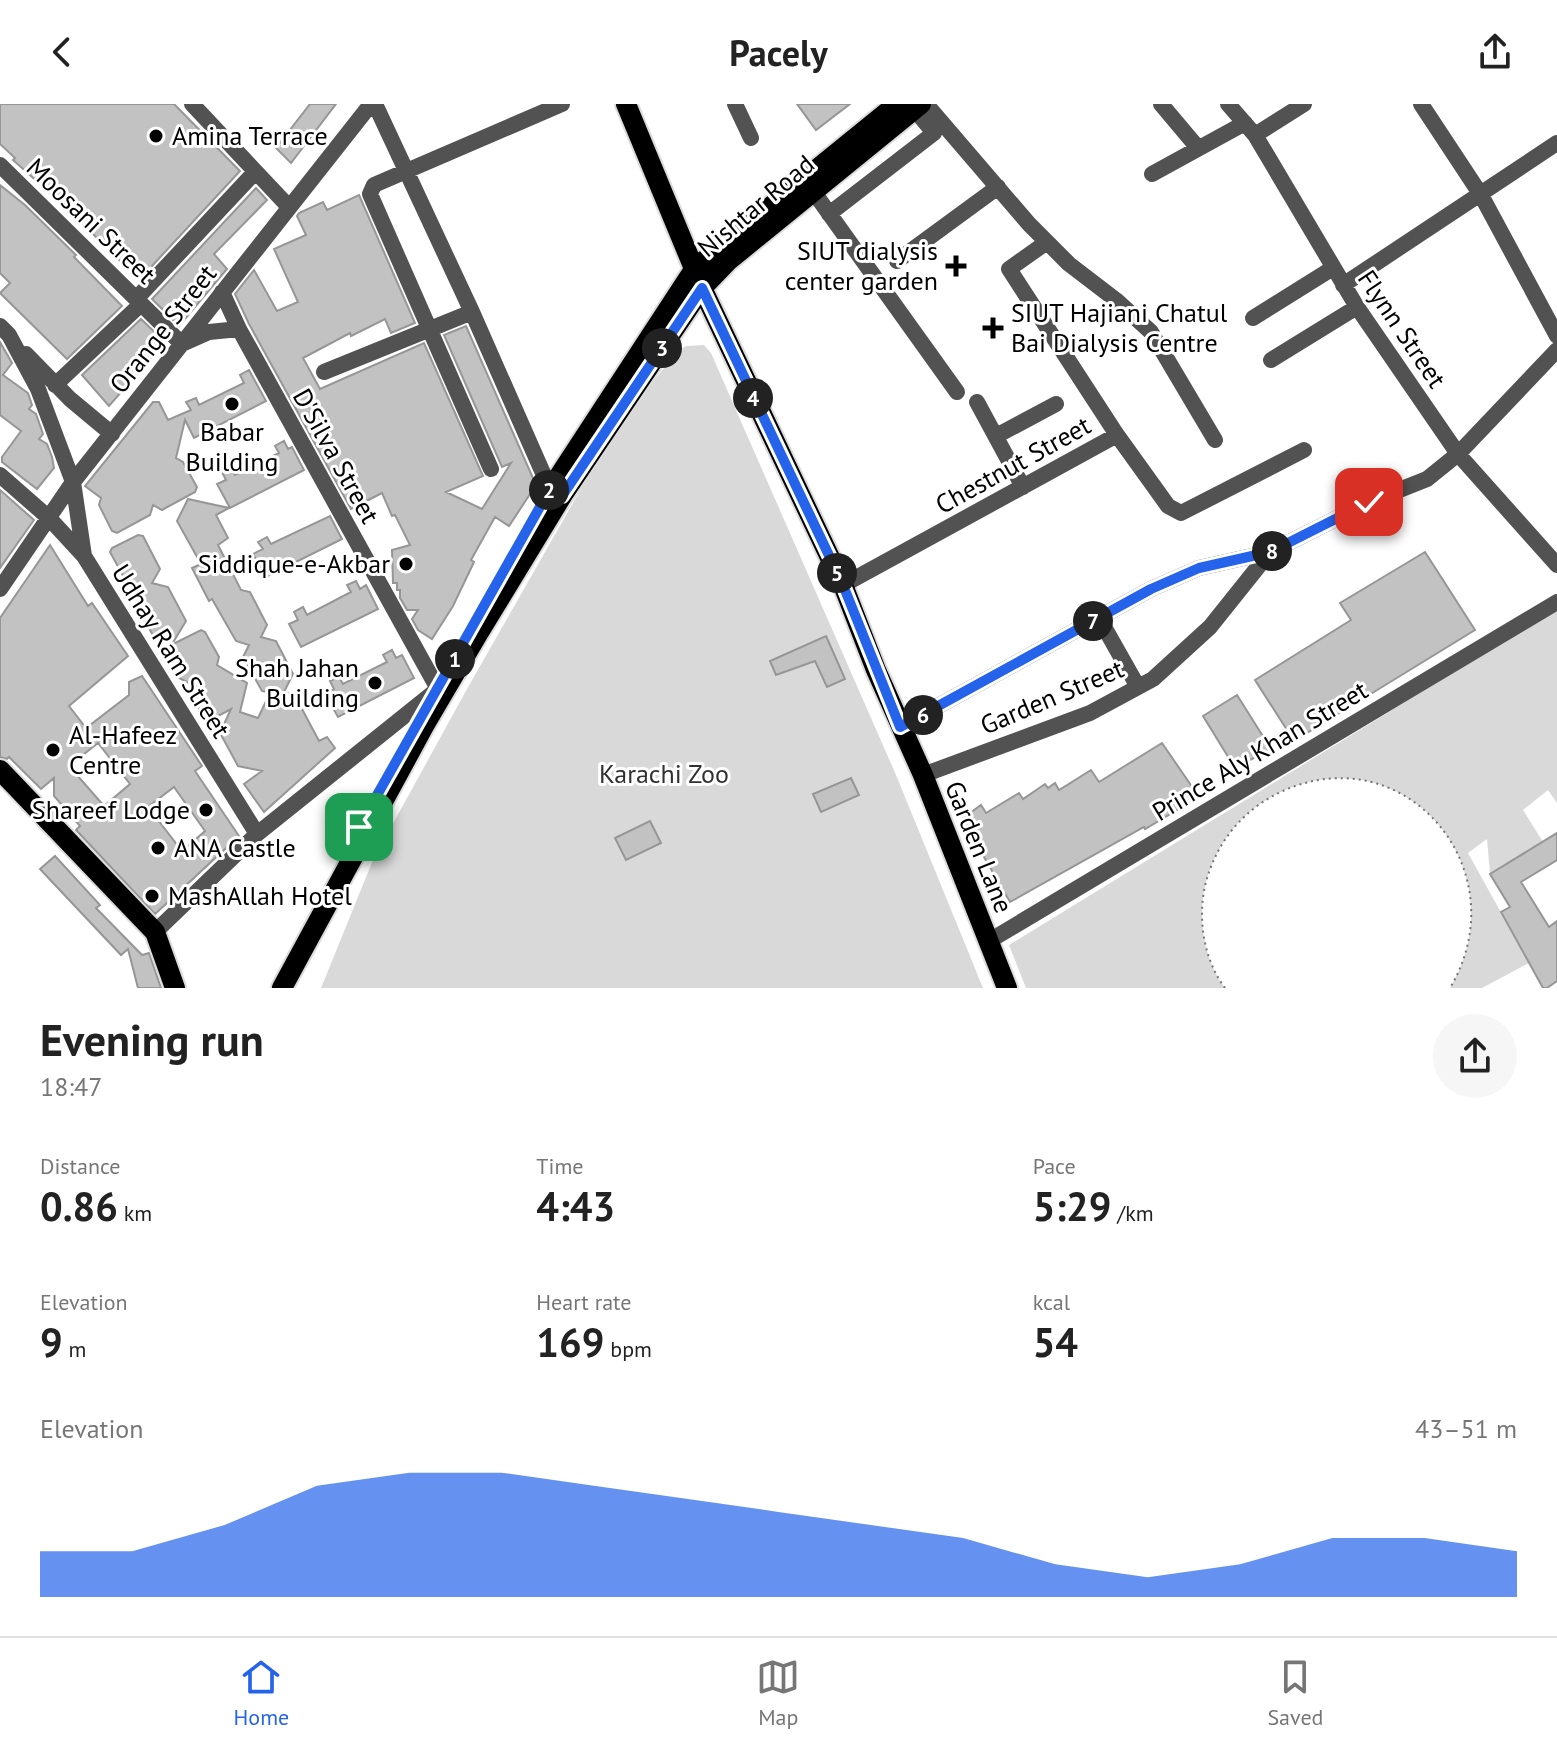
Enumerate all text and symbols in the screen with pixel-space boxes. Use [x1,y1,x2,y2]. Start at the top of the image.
text: Pacely [729,29,828,76]
icon: back [40,30,84,74]
icon: share [1473,30,1517,74]
place label: Amina Terrace [172,119,328,152]
marker: Amina Terrace [147,127,165,145]
street label: Nishtar Road [691,147,821,264]
street label: Moosani Street [20,151,163,291]
place label: SIUT dialysis center garden [785,234,938,297]
marker: SIUT dialysis center garden [945,255,967,277]
street label: Orange Street [102,258,223,400]
street label: Flynn Street [1351,264,1454,394]
place label: SIUT Hajiani Chatul Bai Dialysis Centre [1011,296,1228,359]
marker: SIUT Hajiani Chatul Bai Dialysis Centre [982,317,1004,339]
pin: 3 [642,328,682,368]
text: 3 [656,334,668,362]
pin: 4 [733,378,773,418]
street label: D'Silva Street [286,383,387,529]
text: 4 [747,384,759,412]
marker: Babar Building [223,395,241,413]
street label: Chestnut Street [929,408,1096,521]
place label: Babar Building [186,415,278,478]
pin [1335,468,1403,536]
pin: 2 [529,470,569,510]
text: 2 [543,476,555,504]
icon: check [1347,480,1391,524]
pin: 8 [1252,531,1292,571]
text: 8 [1266,537,1278,565]
place label: Siddique-e-Akbar [198,547,390,580]
pin: 5 [817,553,857,593]
marker: Siddique-e-Akbar [397,555,415,573]
street label: Udhay Ram Street [105,558,238,744]
text: 5 [831,559,843,587]
pin: 7 [1073,601,1113,641]
text: 7 [1087,607,1099,635]
pin: 1 [435,639,475,679]
text: 1 [449,645,461,673]
place label: Shah Jahan Building [235,651,359,714]
street label: Garden Street [975,652,1129,742]
street label: Prince Aly Khan Street [1146,673,1374,828]
marker: Shah Jahan Building [366,674,384,692]
pin: 6 [903,695,943,735]
text: 6 [917,701,929,729]
place label: Al-Hafeez Centre [69,718,177,781]
marker: Al-Hafeez Centre [44,741,62,759]
park label: Karachi Zoo [599,757,729,790]
street label: Garden Lane [938,776,1021,918]
place label: Shareef Lodge [32,793,190,826]
pin [325,793,393,861]
marker: Shareef Lodge [197,801,215,819]
icon: arrive [337,805,381,849]
place label: ANA Castle [174,831,296,864]
marker: ANA Castle [149,839,167,857]
place label: MashAllah Hotel [168,879,352,912]
marker: MashAllah Hotel [143,887,161,905]
text: Evening run [40,1011,264,1068]
button: share [1433,1014,1517,1098]
text: 18:47 [40,1070,102,1103]
text: Distance [40,1152,121,1180]
text: Time [536,1152,583,1180]
text: Pace [1033,1152,1076,1180]
text: 0.86 [40,1180,118,1232]
text: 4:43 [536,1180,615,1232]
text: 5:29 [1033,1180,1111,1232]
text: km [118,1199,152,1227]
text: /km [1111,1199,1154,1227]
text: Elevation [40,1288,128,1316]
text: Heart rate [536,1288,631,1316]
text: kcal [1033,1288,1070,1316]
text: 9 [40,1316,63,1368]
text: 169 [536,1316,604,1368]
text: 54 [1033,1316,1078,1368]
text: m [63,1335,86,1363]
text: bpm [604,1335,652,1363]
text: Elevation [40,1412,144,1445]
text: 43–51 m [1415,1412,1517,1445]
tab: Home [234,1655,289,1731]
tab: Map [756,1655,800,1731]
tab: Saved [1267,1655,1323,1731]

